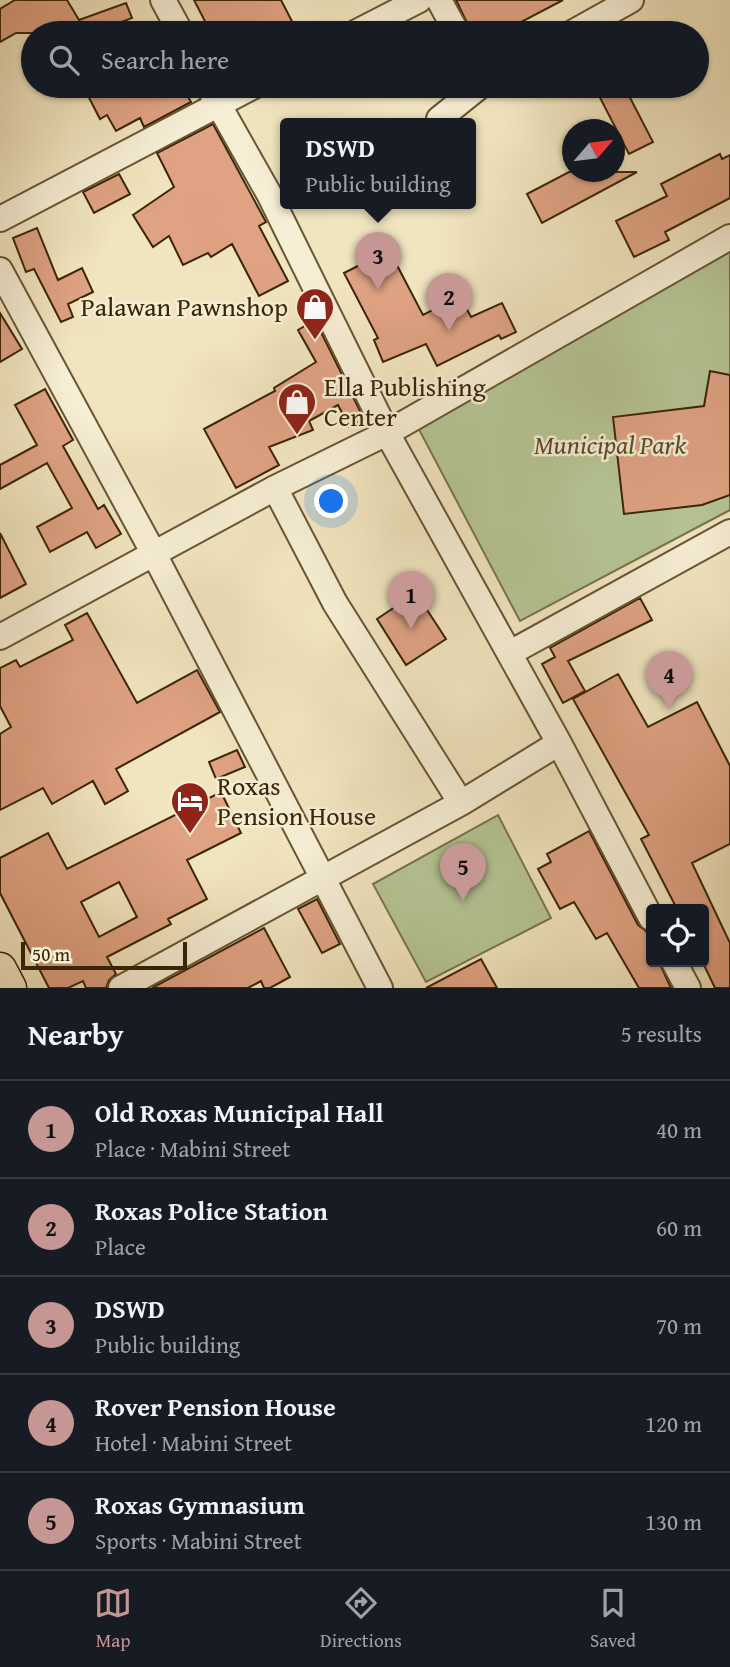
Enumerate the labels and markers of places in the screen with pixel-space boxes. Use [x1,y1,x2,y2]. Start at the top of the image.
pin: 3 [355,232,401,290]
pin: 2 [426,273,472,331]
shop icon: Palawan Pawnshop [294,286,336,341]
place label: Palawan Pawnshop [81,287,288,326]
place label: Ella Publishing Center [324,367,486,436]
shop icon: Ella Publishing Center [276,381,318,436]
pin: 1 [388,571,434,629]
pin: 4 [646,651,692,709]
place label: Roxas Pension House [217,766,376,835]
hotel icon: Roxas Pension House [169,780,211,835]
pin: 5 [440,843,486,901]

